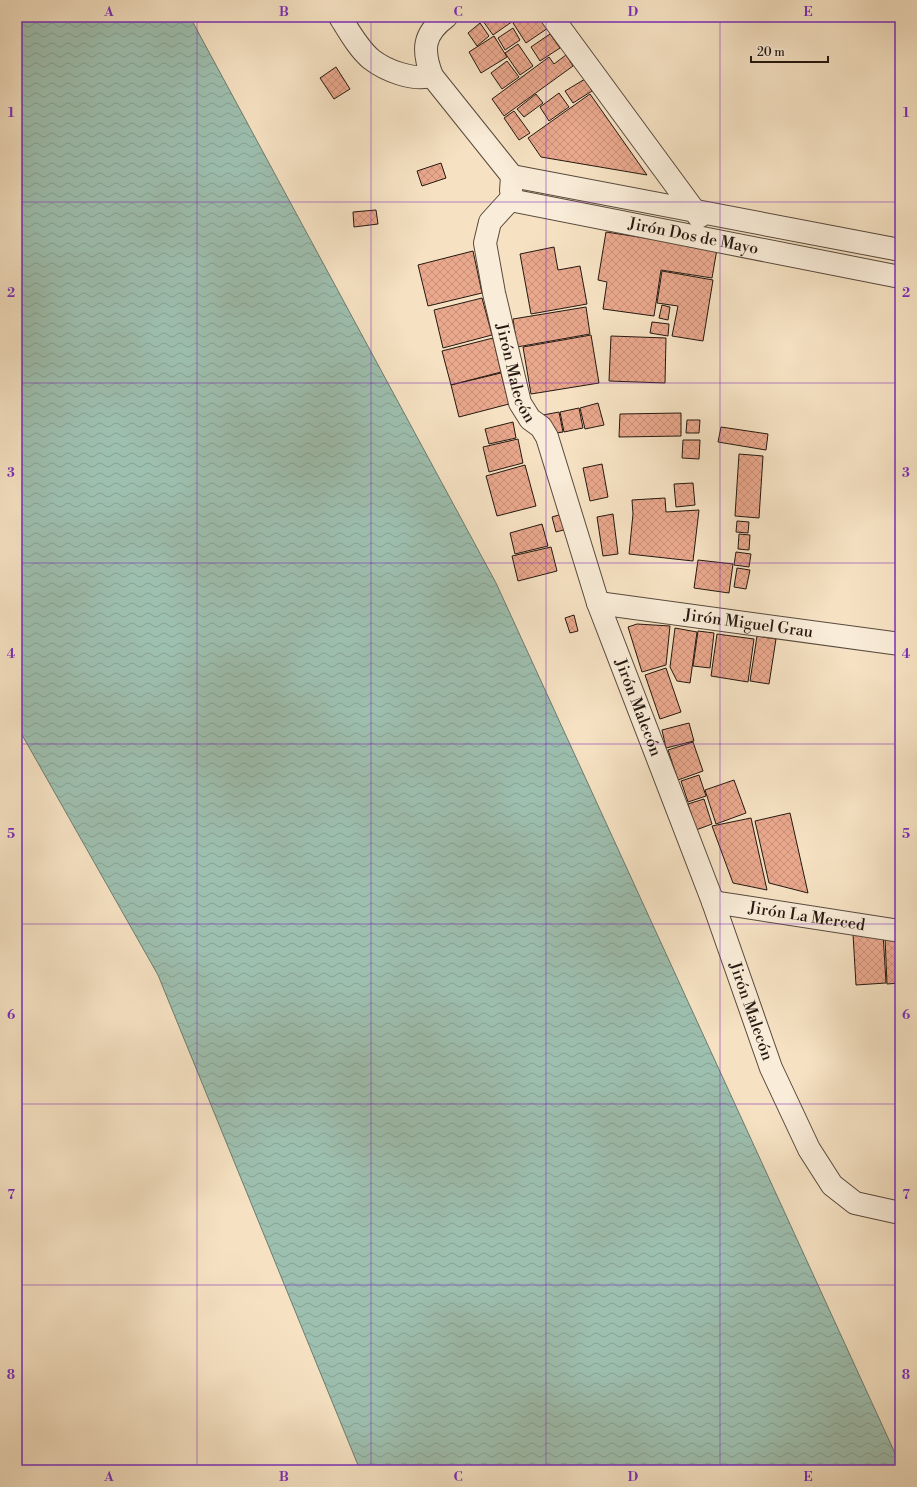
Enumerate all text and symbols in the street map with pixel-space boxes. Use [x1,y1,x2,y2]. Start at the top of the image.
text: A [103,4,114,20]
text: B [279,4,289,20]
text: C [453,4,463,20]
text: D [628,4,638,20]
text: E [803,4,813,20]
scale bar [751,38,828,64]
text: 20 m [757,45,785,60]
text: 1 [8,105,15,121]
text: 1 [903,105,910,121]
street label: Jirón Dos de Mayo [626,213,760,259]
text: 2 [7,285,15,301]
text: 2 [902,285,910,301]
street label: Jirón Malecón [491,320,540,427]
text: 3 [7,465,15,481]
text: 3 [902,465,910,481]
street label: Jirón Miguel Grau [682,605,814,642]
text: 4 [7,646,16,662]
text: 4 [902,646,911,662]
street label: Jirón Malecón [610,655,666,760]
text: 5 [7,826,15,842]
text: 5 [902,826,910,842]
street label: Jirón La Merced [746,898,866,935]
street label: Jirón Malecón [724,958,778,1064]
text: 6 [7,1007,15,1023]
text: 6 [902,1007,910,1023]
text: 7 [7,1187,15,1203]
text: 7 [902,1187,910,1203]
text: 8 [7,1367,15,1383]
text: 8 [902,1367,910,1383]
text: A [103,1469,114,1485]
text: B [279,1469,289,1485]
text: C [453,1469,463,1485]
text: D [628,1469,638,1485]
text: E [803,1469,813,1485]

